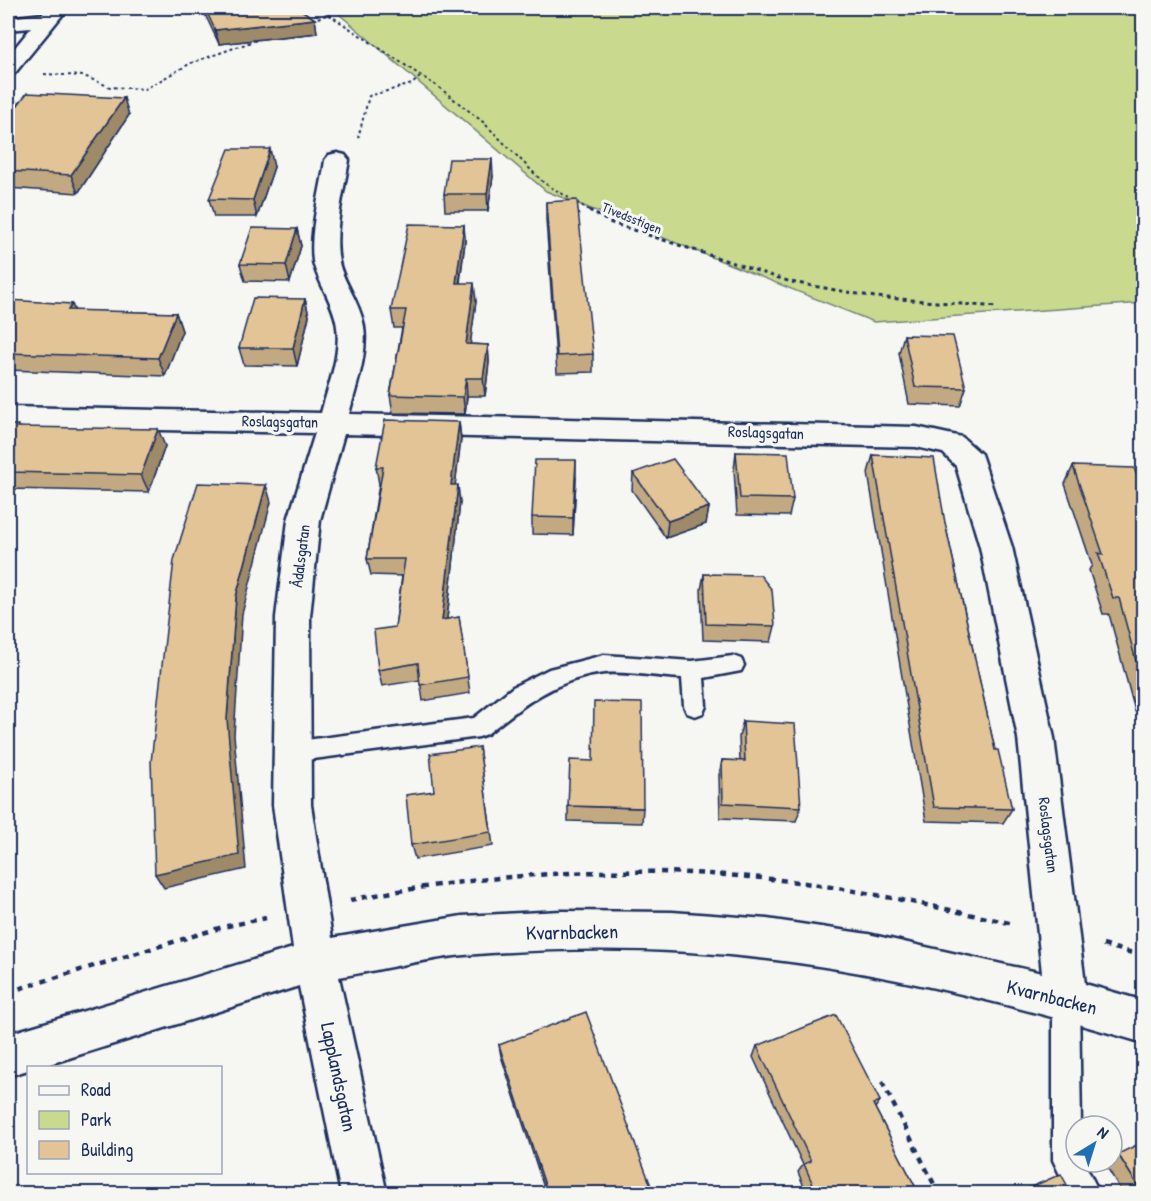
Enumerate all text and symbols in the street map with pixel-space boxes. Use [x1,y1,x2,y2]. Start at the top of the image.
street label: Tivedsstigen [599,197,665,239]
street label: Roslagsgatan [242,409,318,433]
street label: Roslagsgatan [728,420,804,444]
street label: Ådalsgatan [285,523,315,589]
street label: Roslagsgatan [1033,796,1065,874]
street label: Kvarnbacken [526,917,618,946]
street label: Kvarnbacken [1004,972,1100,1021]
street label: Lapplandsgatan [315,1020,364,1134]
legend [27,1066,222,1174]
text: Road [81,1077,111,1102]
text: Park [81,1107,112,1132]
north arrow [1064,1114,1124,1174]
text: N [1093,1121,1114,1144]
text: Building [81,1137,133,1162]

